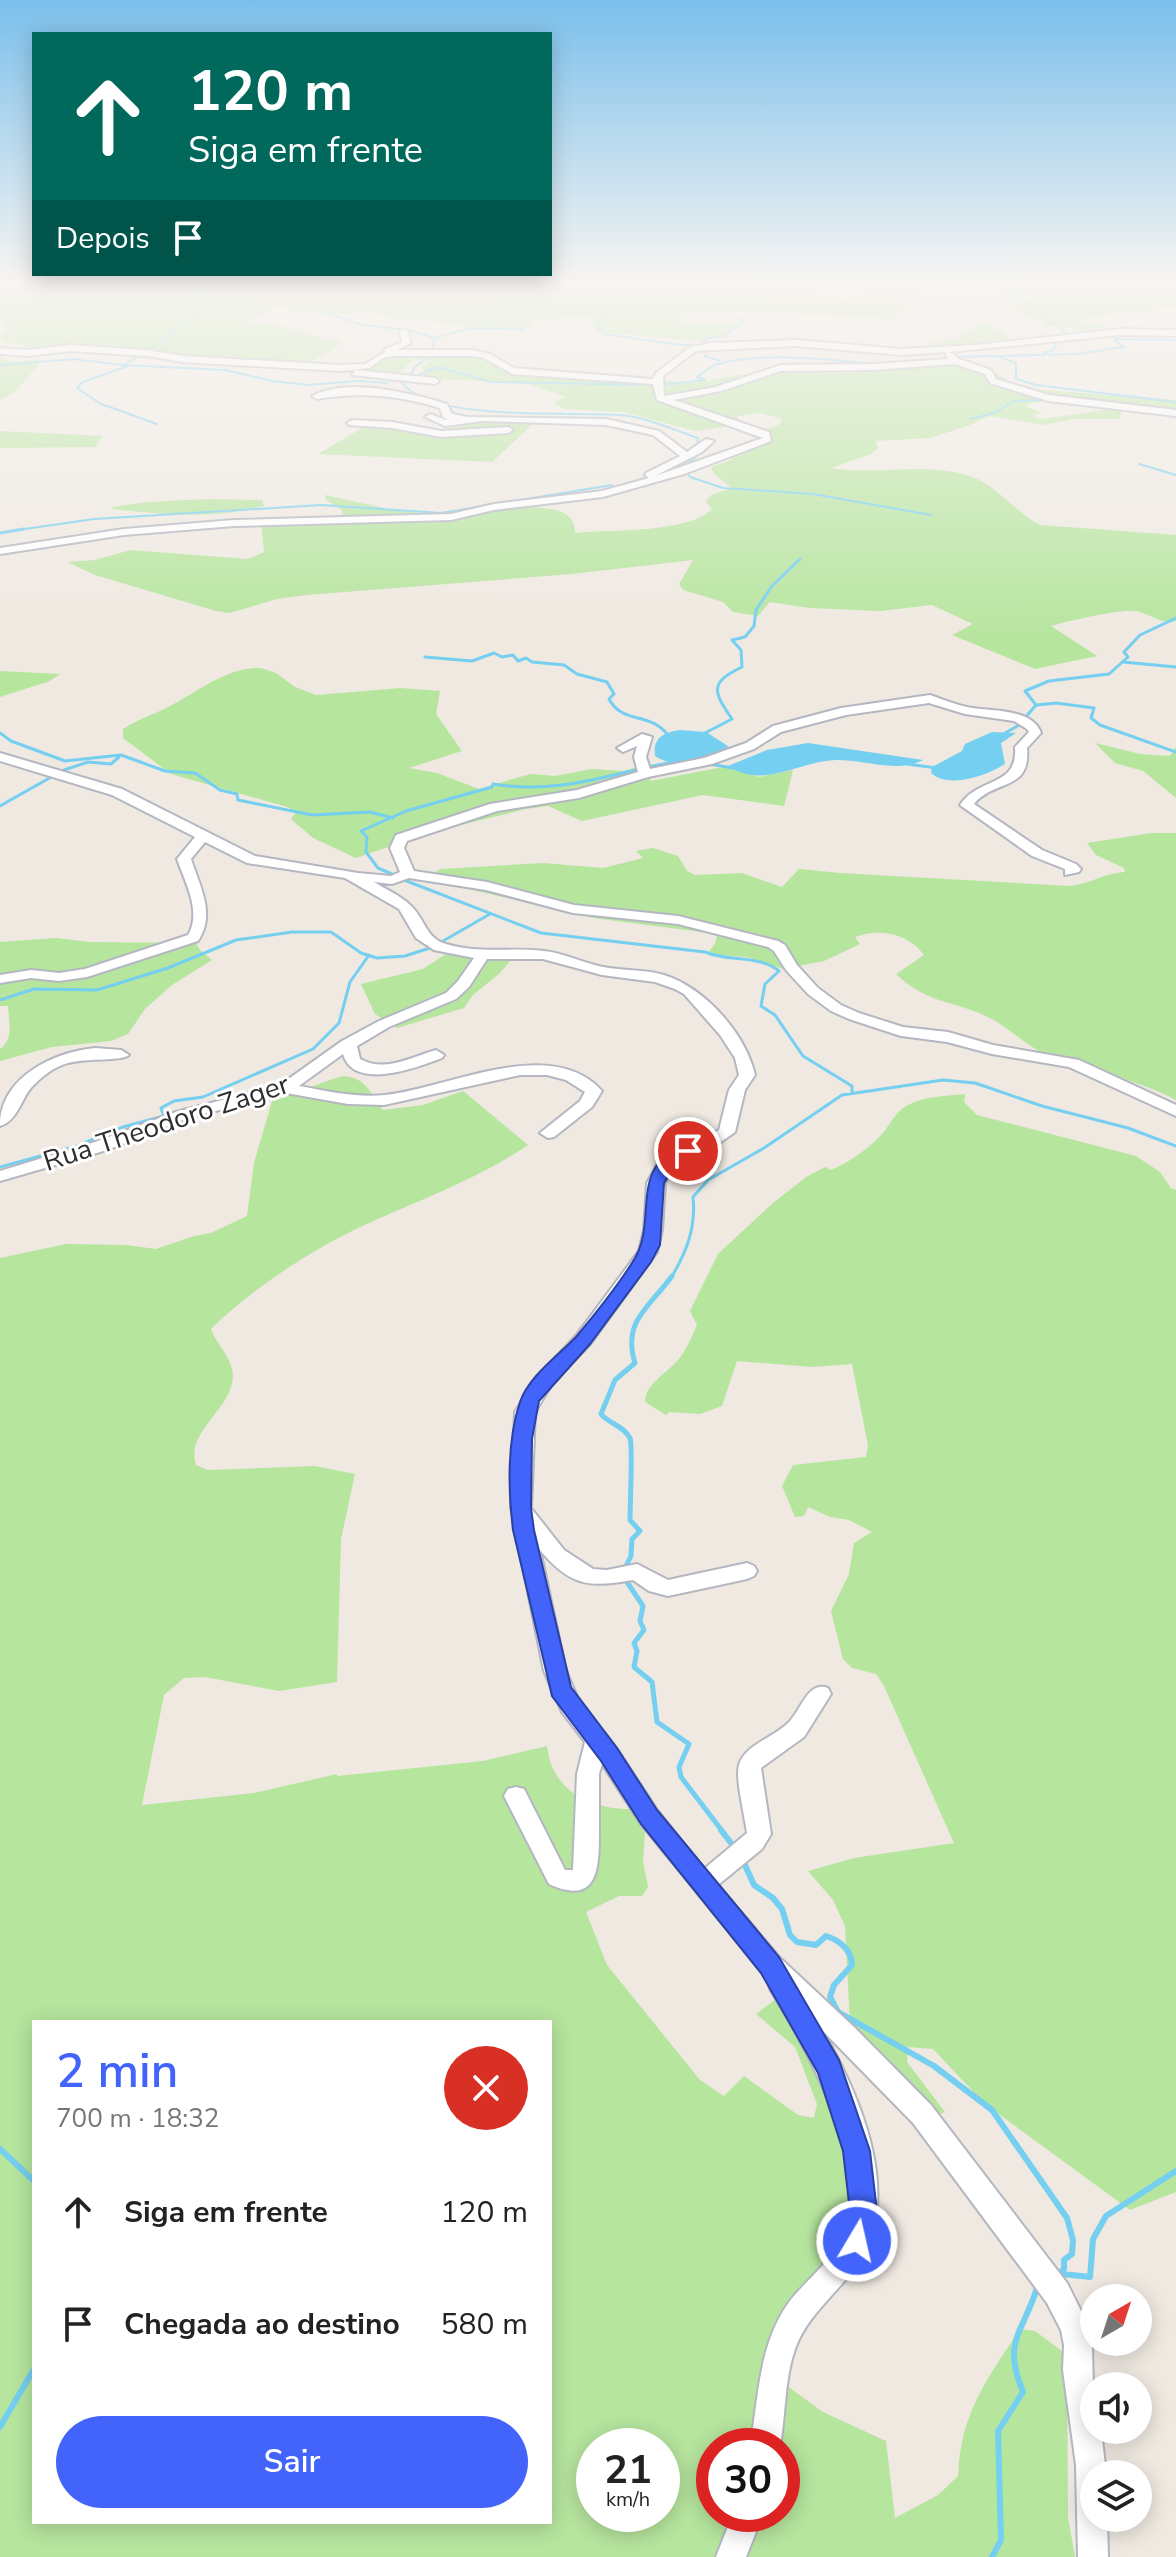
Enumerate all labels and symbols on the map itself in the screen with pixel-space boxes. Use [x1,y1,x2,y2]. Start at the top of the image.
street label: Rua Theodoro Zager [38,1065,294,1181]
pin [654,1117,722,1185]
position arrow [815,2199,899,2283]
north arrow [1080,2284,1152,2356]
speed limit sign: 30 [696,2428,800,2532]

